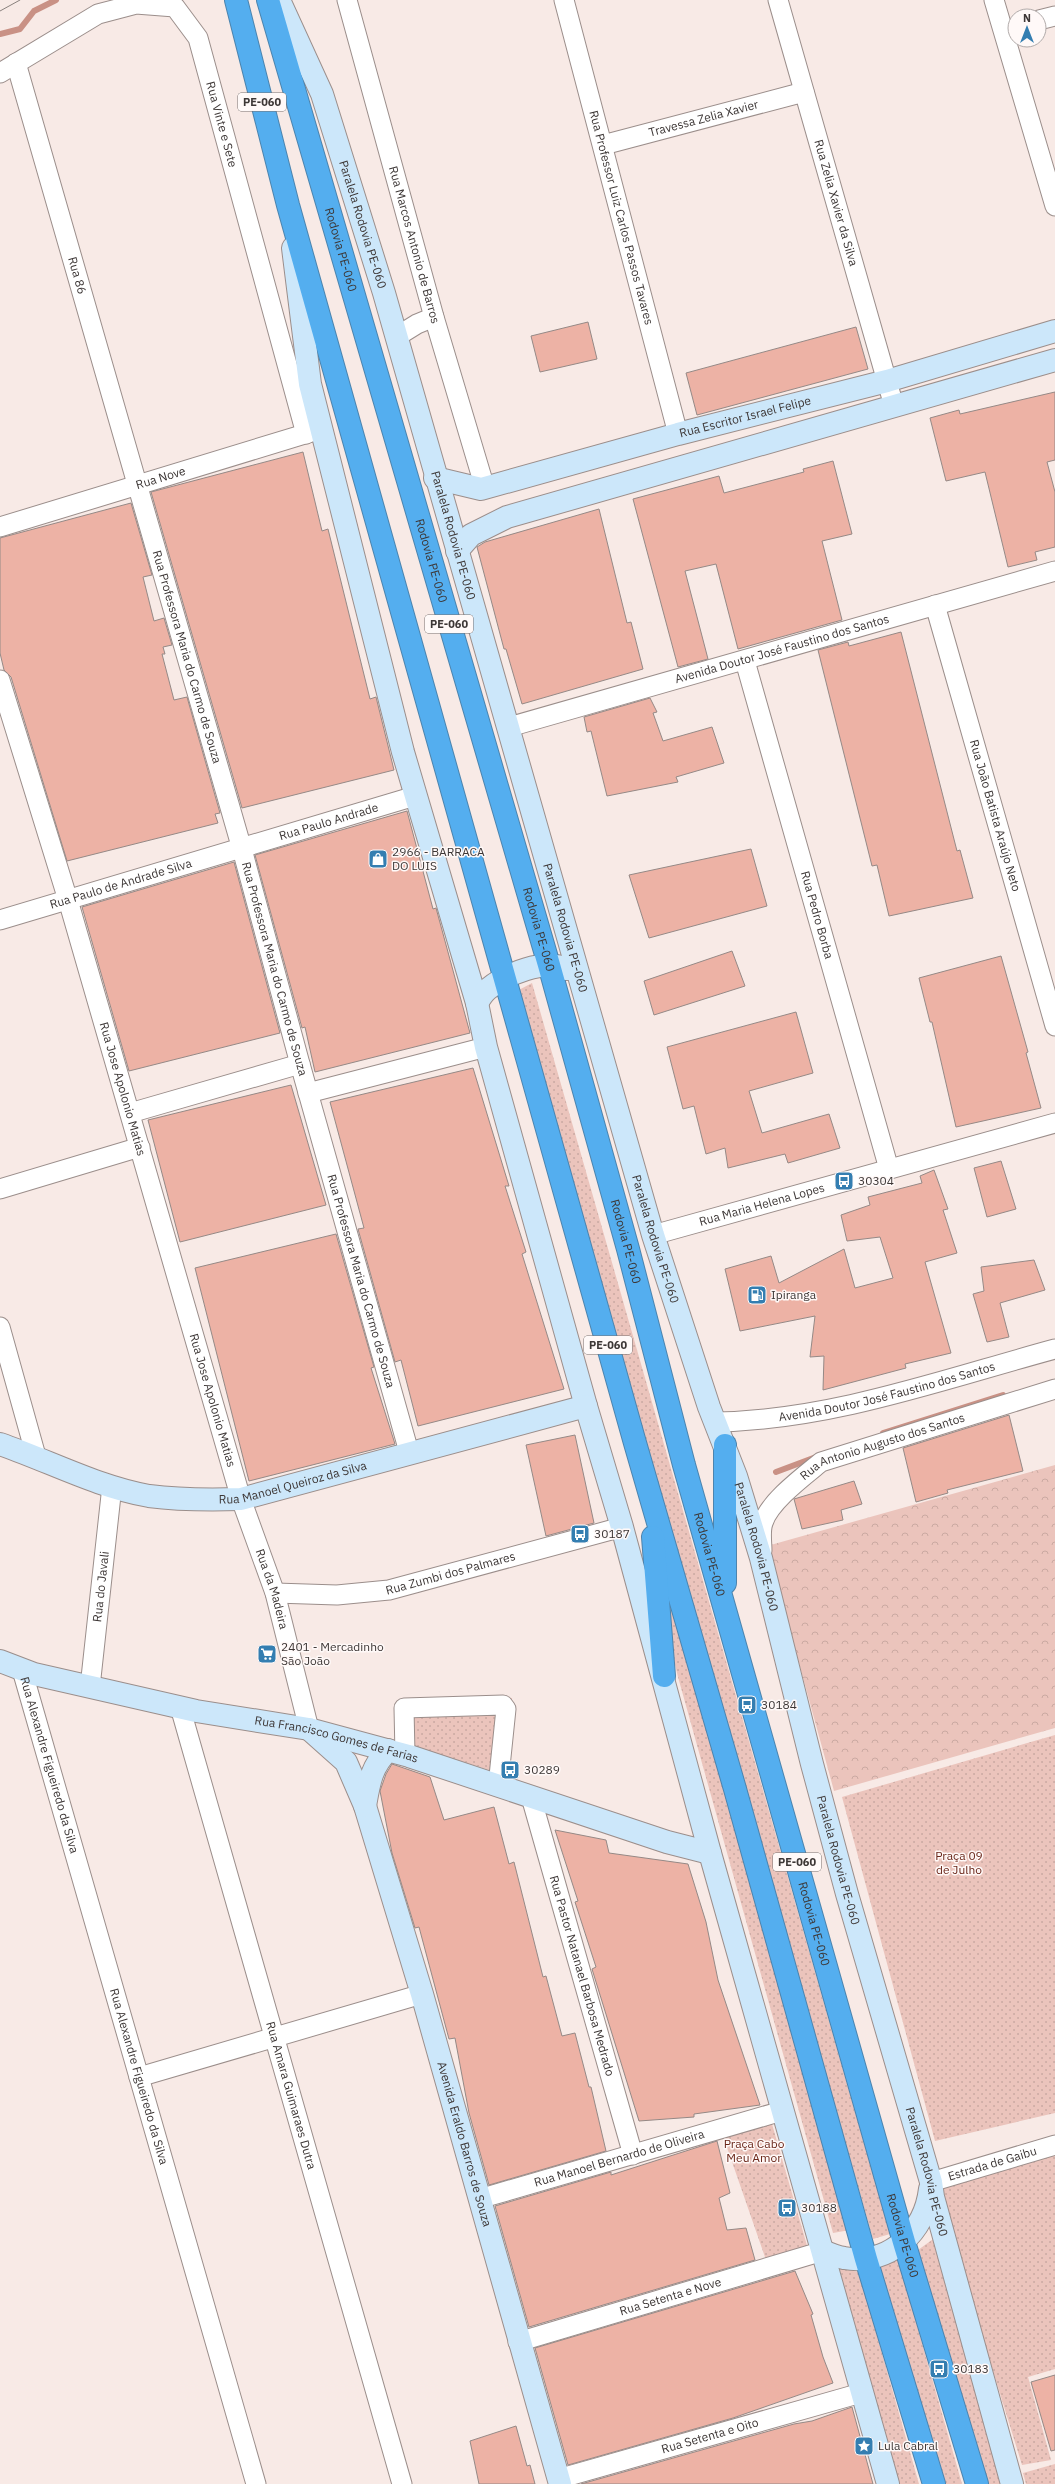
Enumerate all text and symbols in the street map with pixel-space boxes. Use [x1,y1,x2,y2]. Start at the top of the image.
north arrow [1007,8,1047,48]
text: N [1023,11,1031,25]
street label: Rua Vinte e Sete [203,80,241,169]
road number: PE-060 [238,93,286,111]
street label: Travessa Zelia Xavier [647,96,760,140]
street label: Rua Professor Luiz Carlos Passos Tavares [586,109,657,327]
street label: Rua Zelia Xavier da Silva [811,138,862,268]
street label: Paralela Rodovia PE-060 [337,158,389,290]
street label: Rua Marcos Antonio de Barros [386,164,444,325]
street label: Rodovia PE-060 [320,206,358,294]
street label: Rua 86 [65,255,90,296]
street label: Rua Escritor Israel Felipe [678,393,813,440]
street label: Rua Nove [134,463,188,492]
street label: Paralela Rodovia PE-060 [428,470,478,602]
street label: Rodovia PE-060 [411,517,449,605]
street label: Rua Professora Maria do Carmo de Souza [149,548,225,766]
street label: Avenida Doutor José Faustino dos Santos [673,611,891,686]
road number: PE-060 [425,615,473,633]
street label: Rua João Batista Araújo Neto [967,738,1024,893]
street label: Rua Paulo Andrade [277,799,380,843]
place label: 2966 - BARRACA DO LUIS [392,844,485,873]
shop icon: 2966 - BARRACA DO LUIS [367,848,389,870]
street label: Rua Paulo de Andrade Silva [48,855,194,912]
street label: Rua Professora Maria do Carmo de Souza [239,860,311,1078]
street label: Paralela Rodovia PE-060 [540,861,591,994]
street label: Rua Pedro Borba [798,869,837,961]
street label: Rodovia PE-060 [520,886,558,973]
street label: Rua Jose Apolonio Matias [97,1020,150,1158]
bus stop icon: 30304 [833,1170,855,1192]
street label: Rua Professora Maria do Carmo de Souza [324,1172,399,1390]
street label: Paralela Rodovia PE-060 [629,1173,683,1305]
place label: 30304 [858,1173,894,1188]
street label: Rua Maria Helena Lopes [697,1180,826,1229]
street label: Rodovia PE-060 [608,1198,645,1285]
fuel station icon: Ipiranga [746,1284,768,1306]
place label: Ipiranga [771,1287,817,1302]
street label: Rua Jose Apolonio Matias [187,1332,239,1469]
road number: PE-060 [584,1336,632,1354]
street label: Avenida Doutor José Faustino dos Santos [778,1358,997,1424]
street label: Rua Antonio Augusto dos Santos [797,1410,967,1483]
street label: Rua Manoel Queiroz da Silva [218,1457,369,1507]
street label: Paralela Rodovia PE-060 [731,1480,782,1613]
street label: Rodovia PE-060 [691,1511,729,1598]
bus stop icon: 30187 [569,1523,591,1545]
place label: 30187 [594,1526,630,1541]
street label: Rua da Madeira [253,1547,292,1631]
street label: Rua Zumbi dos Palmares [384,1548,517,1598]
street label: Rua do Javali [89,1550,112,1623]
place label: 2401 - Mercadinho São João [281,1639,384,1668]
supermarket icon: 2401 - Mercadinho São João [256,1643,278,1665]
street label: Rua Alexandre Figueiredo da Silva [17,1675,82,1856]
bus stop icon: 30184 [736,1694,758,1716]
place label: 30184 [761,1697,797,1712]
street label: Rua Francisco Gomes de Farias [254,1712,421,1766]
bus stop icon: 30289 [499,1759,521,1781]
place label: 30289 [524,1762,560,1777]
street label: Paralela Rodovia PE-060 [814,1794,862,1926]
park label: Praça 09 de Julho [935,1848,983,1877]
road number: PE-060 [773,1853,821,1871]
street label: Rua Pastor Natanael Barbosa Medrado [547,1874,618,2078]
street label: Rodovia PE-060 [795,1879,833,1967]
street label: Rua Alexandre Figueiredo da Silva [107,1986,172,2167]
street label: Rua Amara Guimaraes Dutra [263,2020,320,2172]
street label: Avenida Eraldo Barros de Souza [434,2060,495,2229]
street label: Paralela Rodovia PE-060 [902,2106,950,2238]
street label: Rua Manoel Bernardo de Oliveira [532,2126,707,2190]
park label: Praça Cabo Meu Amor [724,2136,785,2165]
street label: Estrada de Gaibu [946,2143,1038,2184]
street label: Rodovia PE-060 [884,2191,922,2279]
bus stop icon: 30188 [776,2197,798,2219]
place label: 30188 [801,2200,837,2215]
street label: Rua Setenta e Nove [618,2274,723,2318]
bus stop icon: 30183 [928,2358,950,2380]
place label: 30183 [953,2361,989,2376]
street label: Rua Setenta e Oito [660,2414,760,2456]
place icon: Lula Cabral [853,2435,875,2457]
place label: Lula Cabral [878,2438,938,2453]

